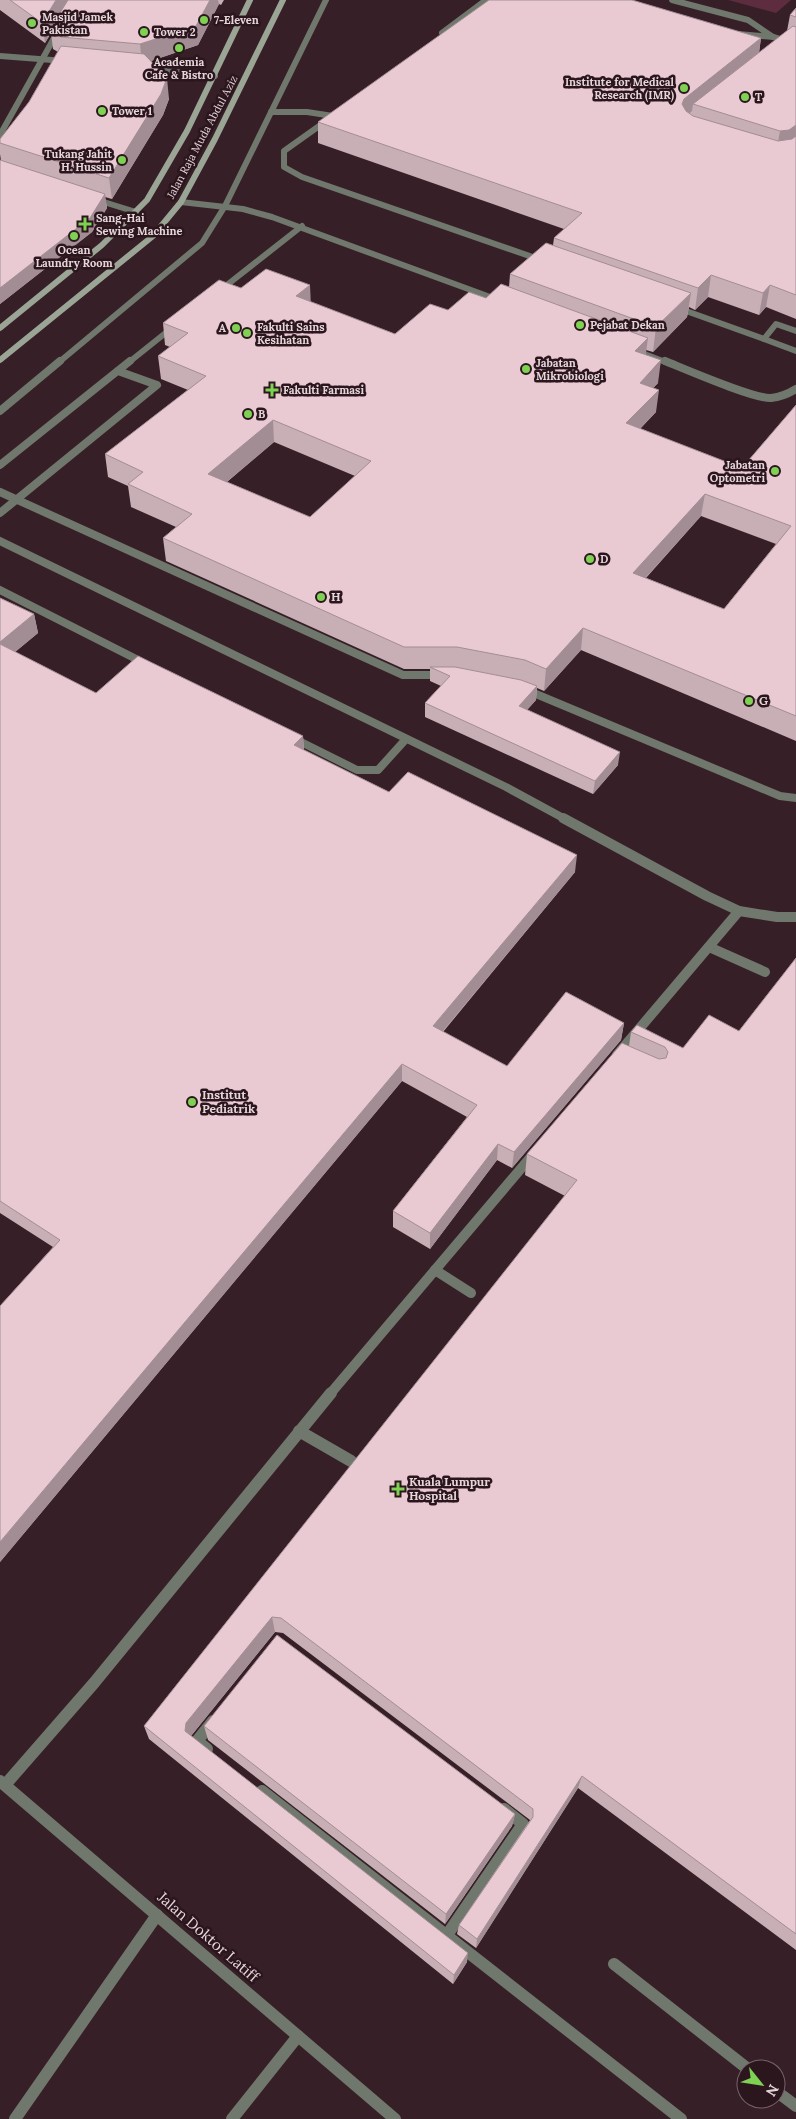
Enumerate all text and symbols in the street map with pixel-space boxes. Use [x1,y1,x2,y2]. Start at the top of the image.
place label: Masjid Jamek Pakistan [42,10,114,37]
place label: 7-Eleven [214,13,259,27]
marker: 7-Eleven [198,14,210,26]
marker: Masjid Jamek Pakistan [26,17,38,29]
place label: Tower 2 [154,25,196,39]
marker: Tower 2 [138,26,150,38]
marker: Academia Cafe & Bistro [173,42,185,54]
place label: Academia Cafe & Bistro [145,55,213,82]
street label: Jalan Raja Muda Abdul Aziz [163,73,241,202]
place label: Institute for Medical Research (IMR) [565,75,675,103]
marker: Institute for Medical Research (IMR) [678,82,690,94]
place label: T [755,90,762,104]
marker: T [739,91,751,103]
place label: Tower 1 [112,104,153,118]
marker: Tower 1 [96,105,108,117]
place label: Tukang Jahit H. Hussin [44,147,112,174]
marker: Tukang Jahit H. Hussin [116,154,128,166]
place label: Sang-Hai Sewing Machine [96,211,183,238]
marker: Sang-Hai Sewing Machine [78,217,92,231]
marker: Ocean Laundry Room [68,230,80,242]
place label: Ocean Laundry Room [35,243,113,270]
place label: Pejabat Dekan [590,318,665,332]
marker: Pejabat Dekan [574,319,586,331]
place label: Fakulti Sains Kesihatan [257,320,325,347]
place label: A [219,321,227,335]
marker: A [230,322,242,334]
marker: Fakulti Sains Kesihatan [241,327,253,339]
place label: Jabatan Mikrobiologi [536,356,604,383]
marker: Jabatan Mikrobiologi [520,363,532,375]
marker: Fakulti Farmasi [265,383,279,397]
place label: Fakulti Farmasi [283,383,364,397]
place label: B [258,407,265,421]
marker: B [242,408,254,420]
place label: Jabatan Optometri [710,458,765,485]
marker: Jabatan Optometri [769,465,781,477]
place label: D [600,552,608,566]
marker: D [584,553,596,565]
place label: H [331,589,341,604]
marker: H [315,591,327,603]
place label: G [759,693,768,708]
marker: G [743,695,755,707]
place label: Institut Pediatrik [202,1087,255,1116]
marker: Institut Pediatrik [186,1096,198,1108]
place label: Kuala Lumpur Hospital [409,1474,490,1503]
marker: Kuala Lumpur Hospital [391,1482,405,1496]
street label: Jalan Doktor Latiff [153,1887,264,1986]
north arrow [736,2059,786,2109]
text: N [762,2081,783,2100]

